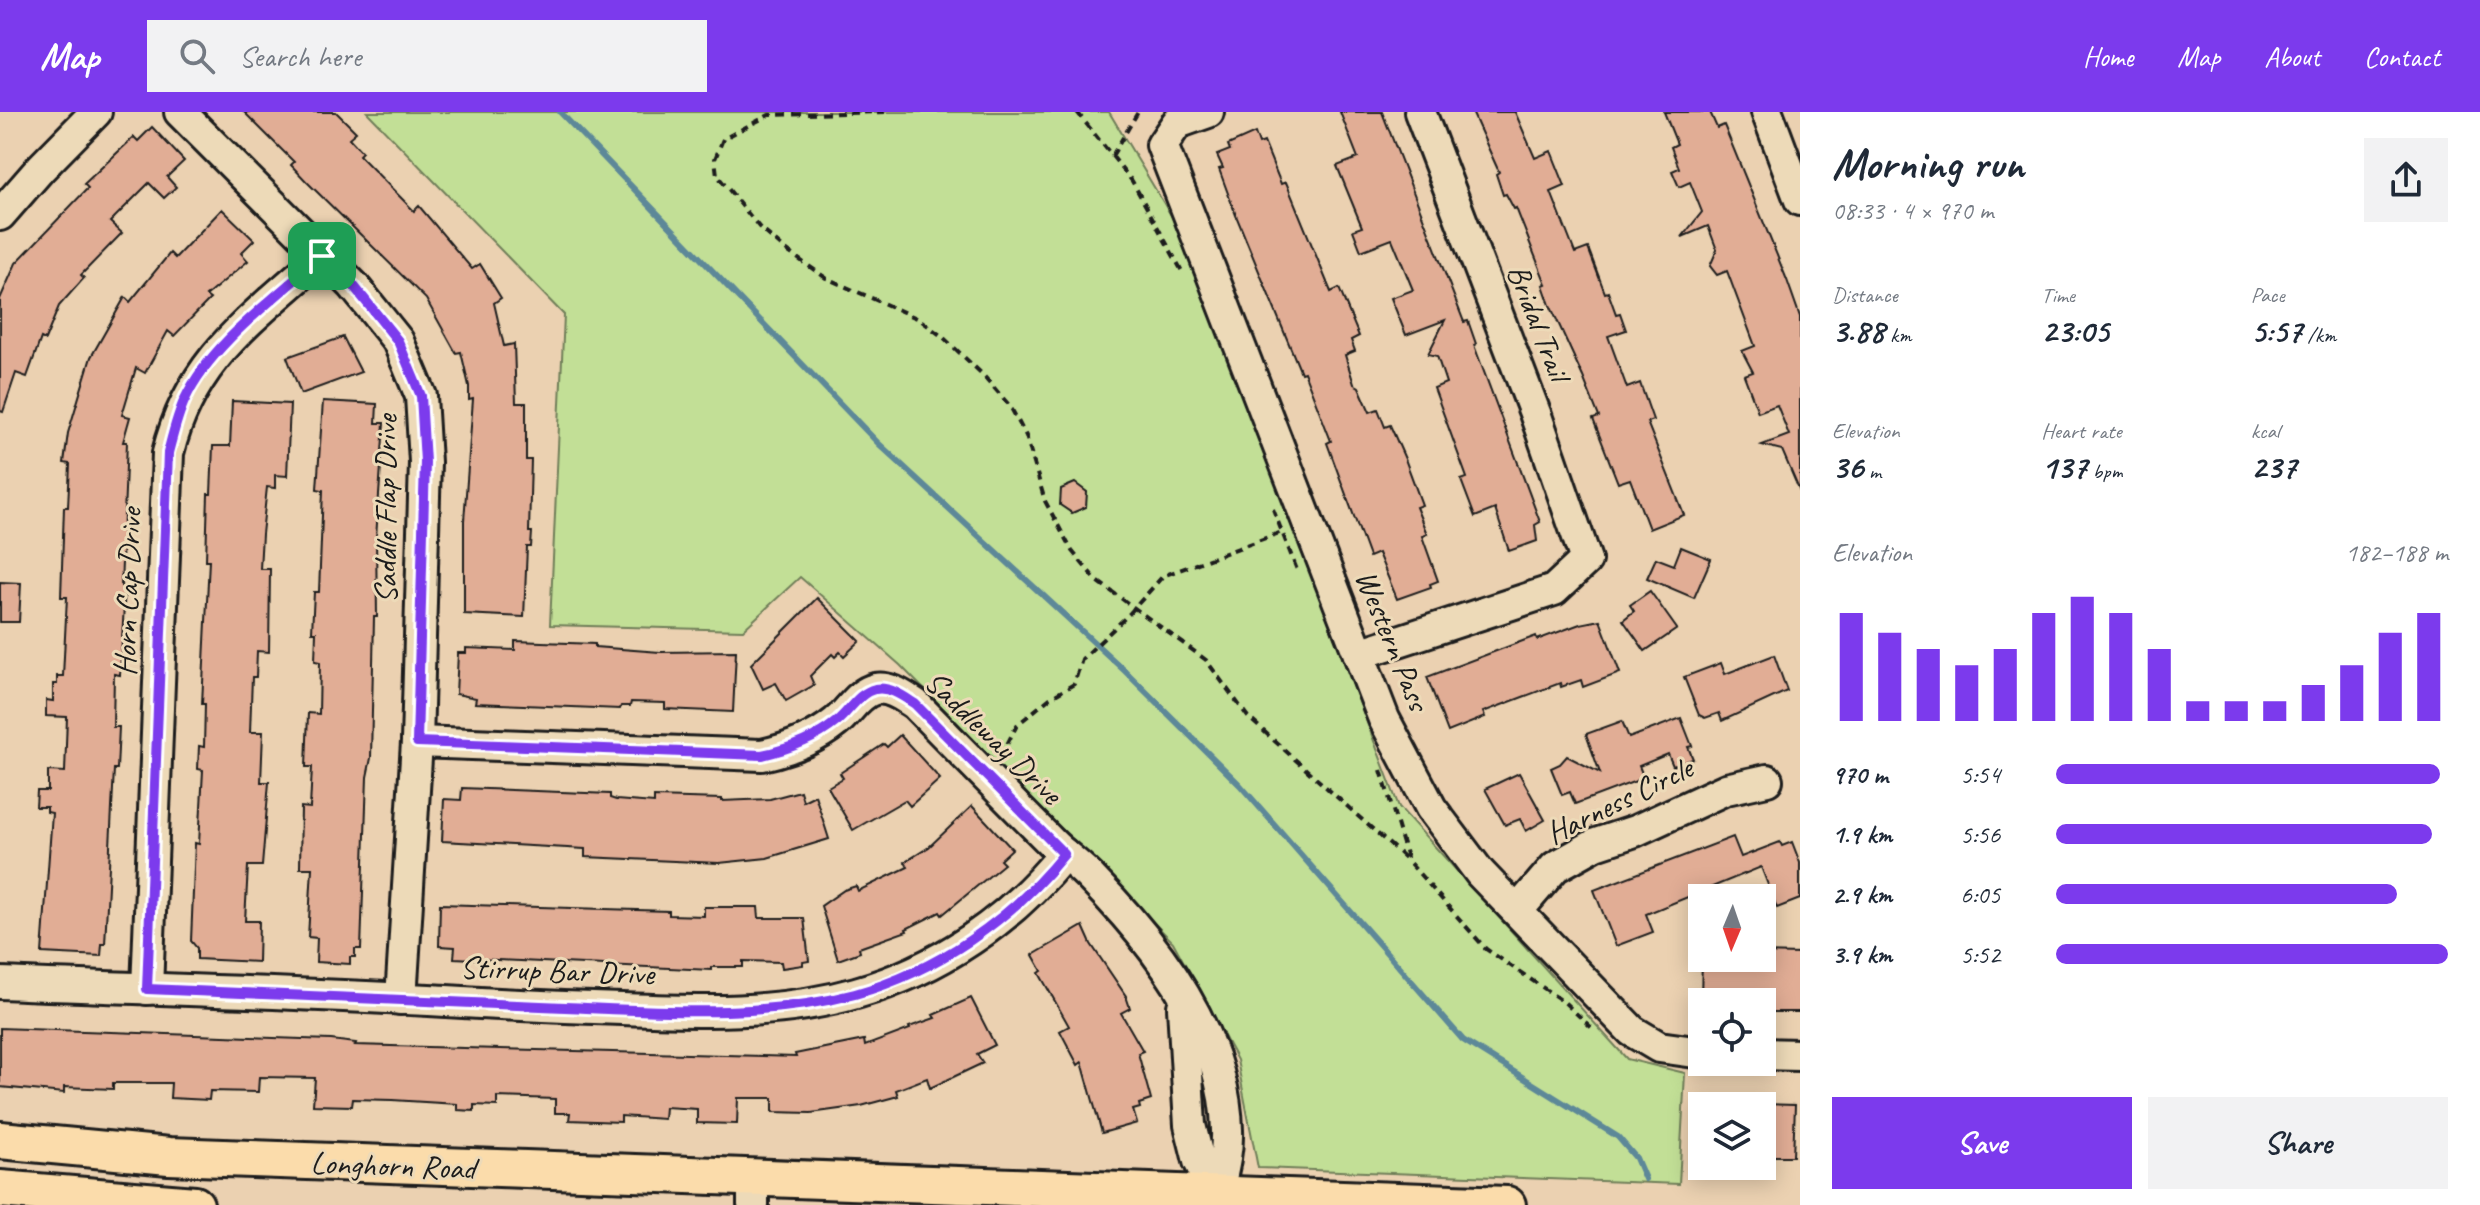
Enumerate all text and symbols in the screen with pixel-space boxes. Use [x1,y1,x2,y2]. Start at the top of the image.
search box [147,20,707,92]
text: Map [40,33,99,80]
icon: search [175,34,219,78]
text: Search here [239,37,361,75]
text: Home [2083,39,2133,74]
text: Map [2177,39,2220,74]
text: About [2264,39,2320,74]
text: Contact [2364,39,2440,74]
text: Morning run [1832,136,2024,191]
button: share [2364,138,2448,222]
text: 08:33 · 4 × 970 m [1832,194,1993,227]
pin [288,222,356,290]
icon: arrive [300,234,344,278]
street label: Bridal Trail [1498,258,1581,391]
text: Distance [1832,281,1898,309]
text: Time [2041,281,2075,309]
text: Pace [2251,281,2285,309]
text: 3.88 [1832,309,1885,352]
text: 23:05 [2041,309,2109,352]
text: 5:57 [2251,309,2302,352]
text: km [1885,321,1911,349]
text: /km [2302,321,2336,349]
street label: Saddle Flap Drive [365,412,406,603]
text: Elevation [1832,417,1900,445]
text: Heart rate [2041,417,2122,445]
text: kcal [2251,417,2280,445]
text: 36 [1832,445,1863,488]
text: 137 [2041,445,2087,488]
text: 237 [2251,445,2296,488]
text: m [1863,457,1881,485]
text: bpm [2087,457,2123,485]
street label: Horn Cap Drive [104,505,151,677]
text: Elevation [1832,536,1912,569]
text: 182–188 m [2345,536,2448,569]
street label: Western Pass [1346,564,1440,719]
street label: Saddleway Drive [916,662,1073,815]
street label: Harness Circle [1539,746,1702,854]
text: 970 m [1832,758,1888,791]
text: 5:54 [1960,758,2000,791]
text: 1.9 km [1832,818,1892,851]
text: 5:56 [1960,818,2000,851]
text: 2.9 km [1832,878,1892,911]
text: 6:05 [1960,878,2000,911]
north arrow [1688,884,1776,972]
map controls [1688,884,1776,1180]
text: 3.9 km [1832,938,1892,971]
text: 5:52 [1960,938,2000,971]
street label: Stirrup Bar Drive [459,947,657,994]
button: locate [1688,988,1776,1076]
button: layers [1688,1092,1776,1180]
button: Save [1832,1097,2132,1189]
button: Share [2148,1097,2448,1189]
street label: Longhorn Road [310,1142,481,1189]

